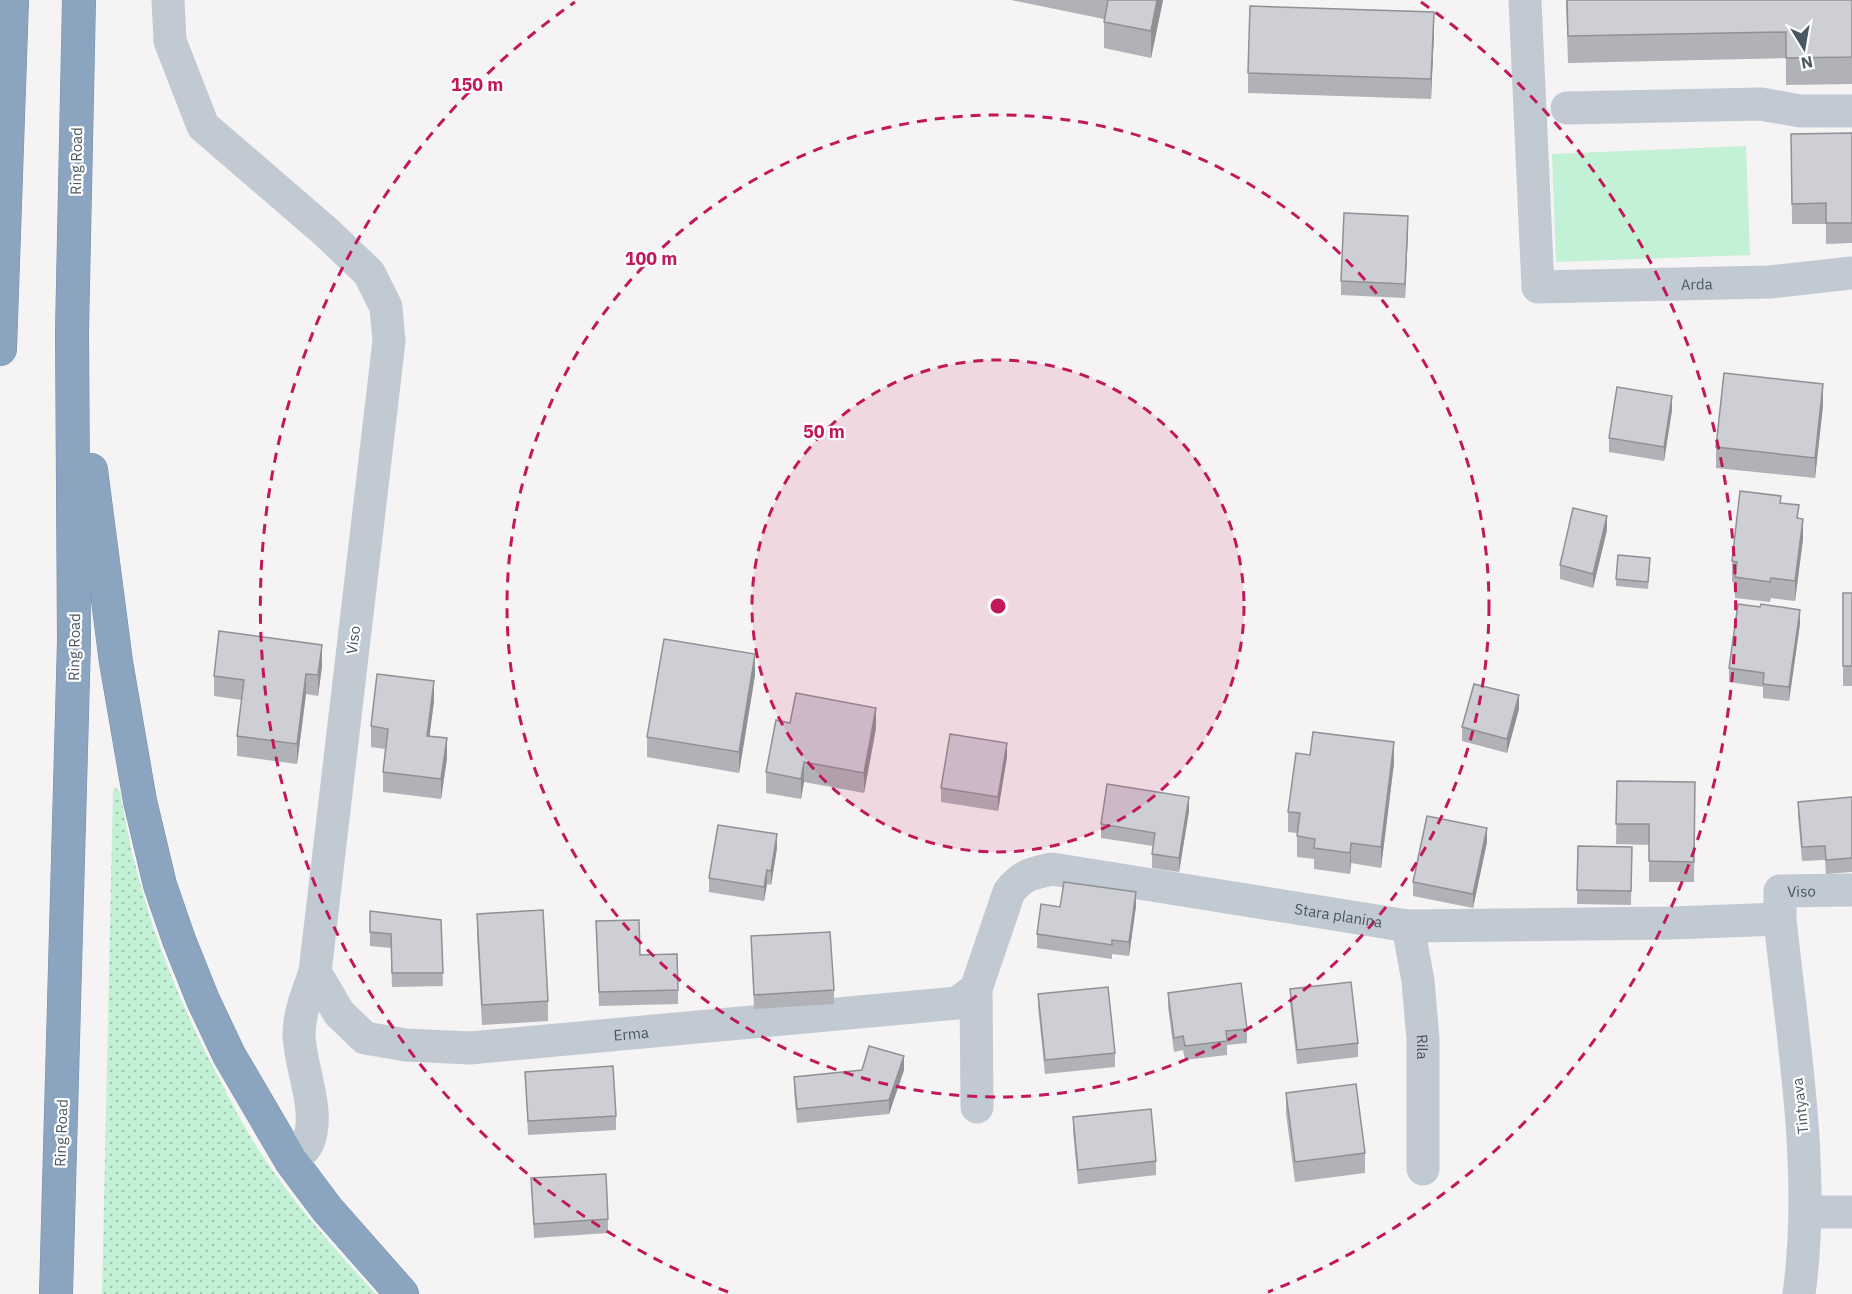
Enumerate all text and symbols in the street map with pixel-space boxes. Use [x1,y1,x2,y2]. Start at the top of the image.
north arrow [1774,18,1834,78]
text: N [1799,52,1814,74]
text: 150 m [451,73,503,96]
street label: Ring Road [66,127,86,195]
text: 100 m [625,247,677,270]
street label: Arda [1681,274,1713,293]
text: 50 m [803,420,845,443]
centre of rings [988,596,1008,616]
street label: Ring Road [64,613,84,681]
street label: Viso [342,625,364,655]
street label: Viso [1787,881,1816,900]
street label: Stara planina [1293,898,1384,931]
street label: Erma [613,1022,650,1044]
street label: Rila [1413,1033,1433,1060]
street label: Tintyava [1788,1077,1812,1135]
street label: Ring Road [50,1099,72,1167]

